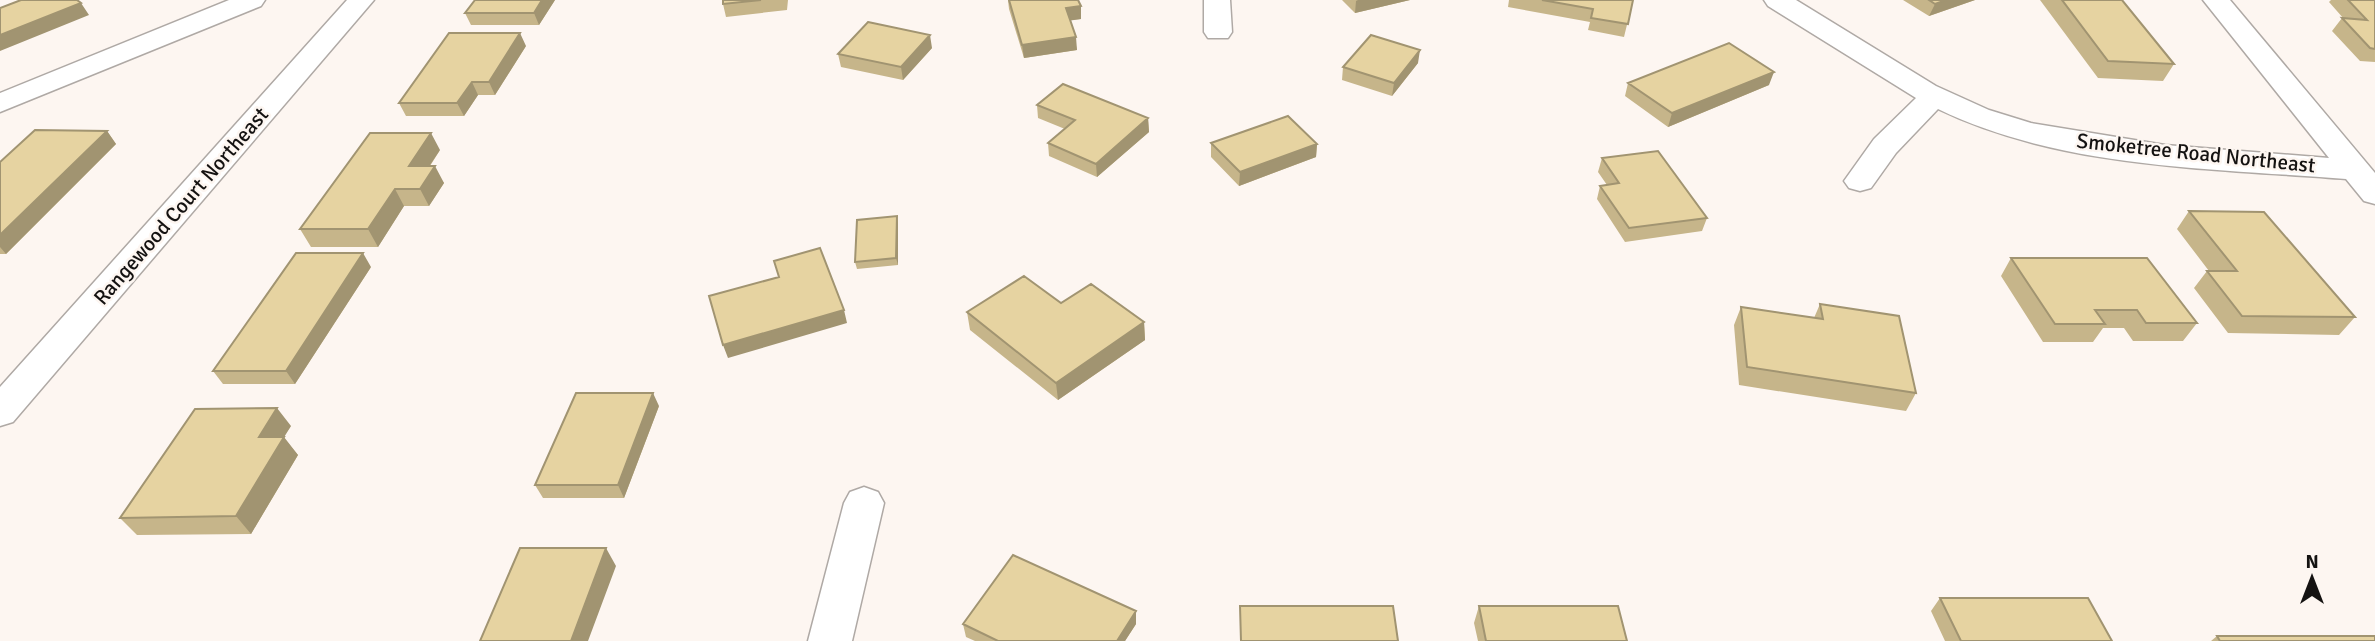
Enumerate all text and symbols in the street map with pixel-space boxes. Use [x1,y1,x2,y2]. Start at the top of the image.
street label: Rangewood Court Northeast [88,102,274,310]
street label: Smoketree Road Northeast [2075,128,2317,178]
north arrow [2277,543,2347,613]
text: N [2305,550,2319,574]

